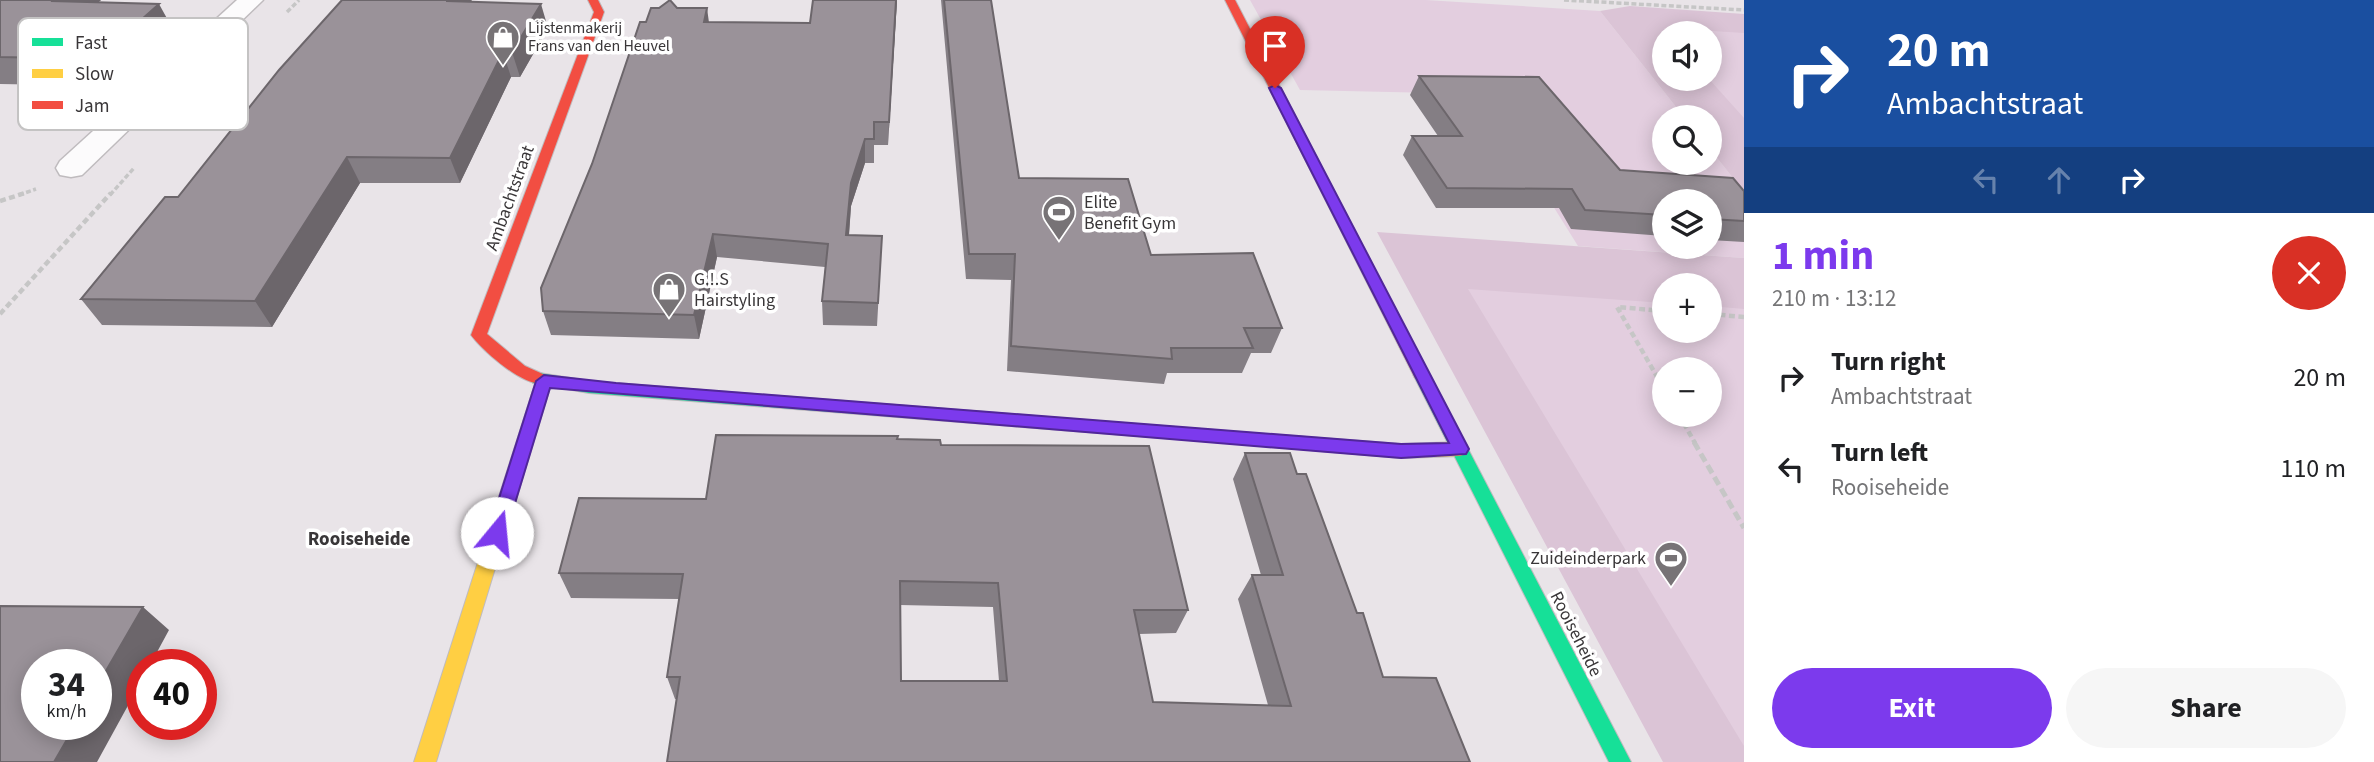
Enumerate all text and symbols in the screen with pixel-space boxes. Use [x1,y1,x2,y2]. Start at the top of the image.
pin [1245,16,1305,88]
text: 20 m [1887,16,1991,86]
place label: Lijstenmakerij Frans van den Heuvel [528,17,670,57]
legend [18,18,248,130]
shop icon: Lijstenmakerij Frans van den Heuvel [484,18,522,67]
map controls [1652,21,1722,427]
button: sound [1652,21,1722,91]
icon: arrive [1256,27,1294,65]
icon: right [1772,28,1863,119]
text: Fast [75,30,108,57]
text: Slow [75,61,114,88]
text: Ambachtstraat [1887,81,2083,127]
text: Jam [75,93,109,120]
button: search [1652,105,1722,175]
street label: Ambachtstraat [479,142,541,254]
icon: left [1967,161,2005,199]
icon: ahead [2040,161,2078,199]
icon: right [2113,161,2151,199]
button: layers [1652,189,1722,259]
place label: Elite Benefit Gym [1084,190,1176,236]
sports icon: Elite Benefit Gym [1040,193,1078,242]
text: 1 min [1772,226,1874,286]
button: close [2272,236,2346,310]
place label: G.!.S Hairstyling [694,267,775,313]
shop icon: G.!.S Hairstyling [650,270,688,319]
button: + [1652,273,1722,343]
text: 210 m · 13:12 [1772,282,1896,315]
text: Turn right [1831,343,1946,380]
button: − [1652,357,1722,427]
icon: right [1772,359,1810,397]
text: 20 m [2293,359,2346,396]
text: Ambachtstraat [1831,380,1972,413]
text: Turn left [1831,434,1928,471]
icon: left [1772,450,1810,488]
text: 110 m [2280,450,2346,487]
text: Rooiseheide [1831,471,1949,504]
position arrow [460,496,534,570]
district label: Rooiseheide [308,526,411,553]
sports icon: Zuideinderpark [1652,539,1690,588]
place label: Zuideinderpark [1530,546,1646,571]
street label: Rooiseheide [1544,587,1608,681]
speed limit sign: 40 [126,649,217,740]
text: 34 [48,660,85,710]
button: Exit [1772,668,2052,748]
button: Share [2066,668,2346,748]
text: km/h [47,699,86,724]

